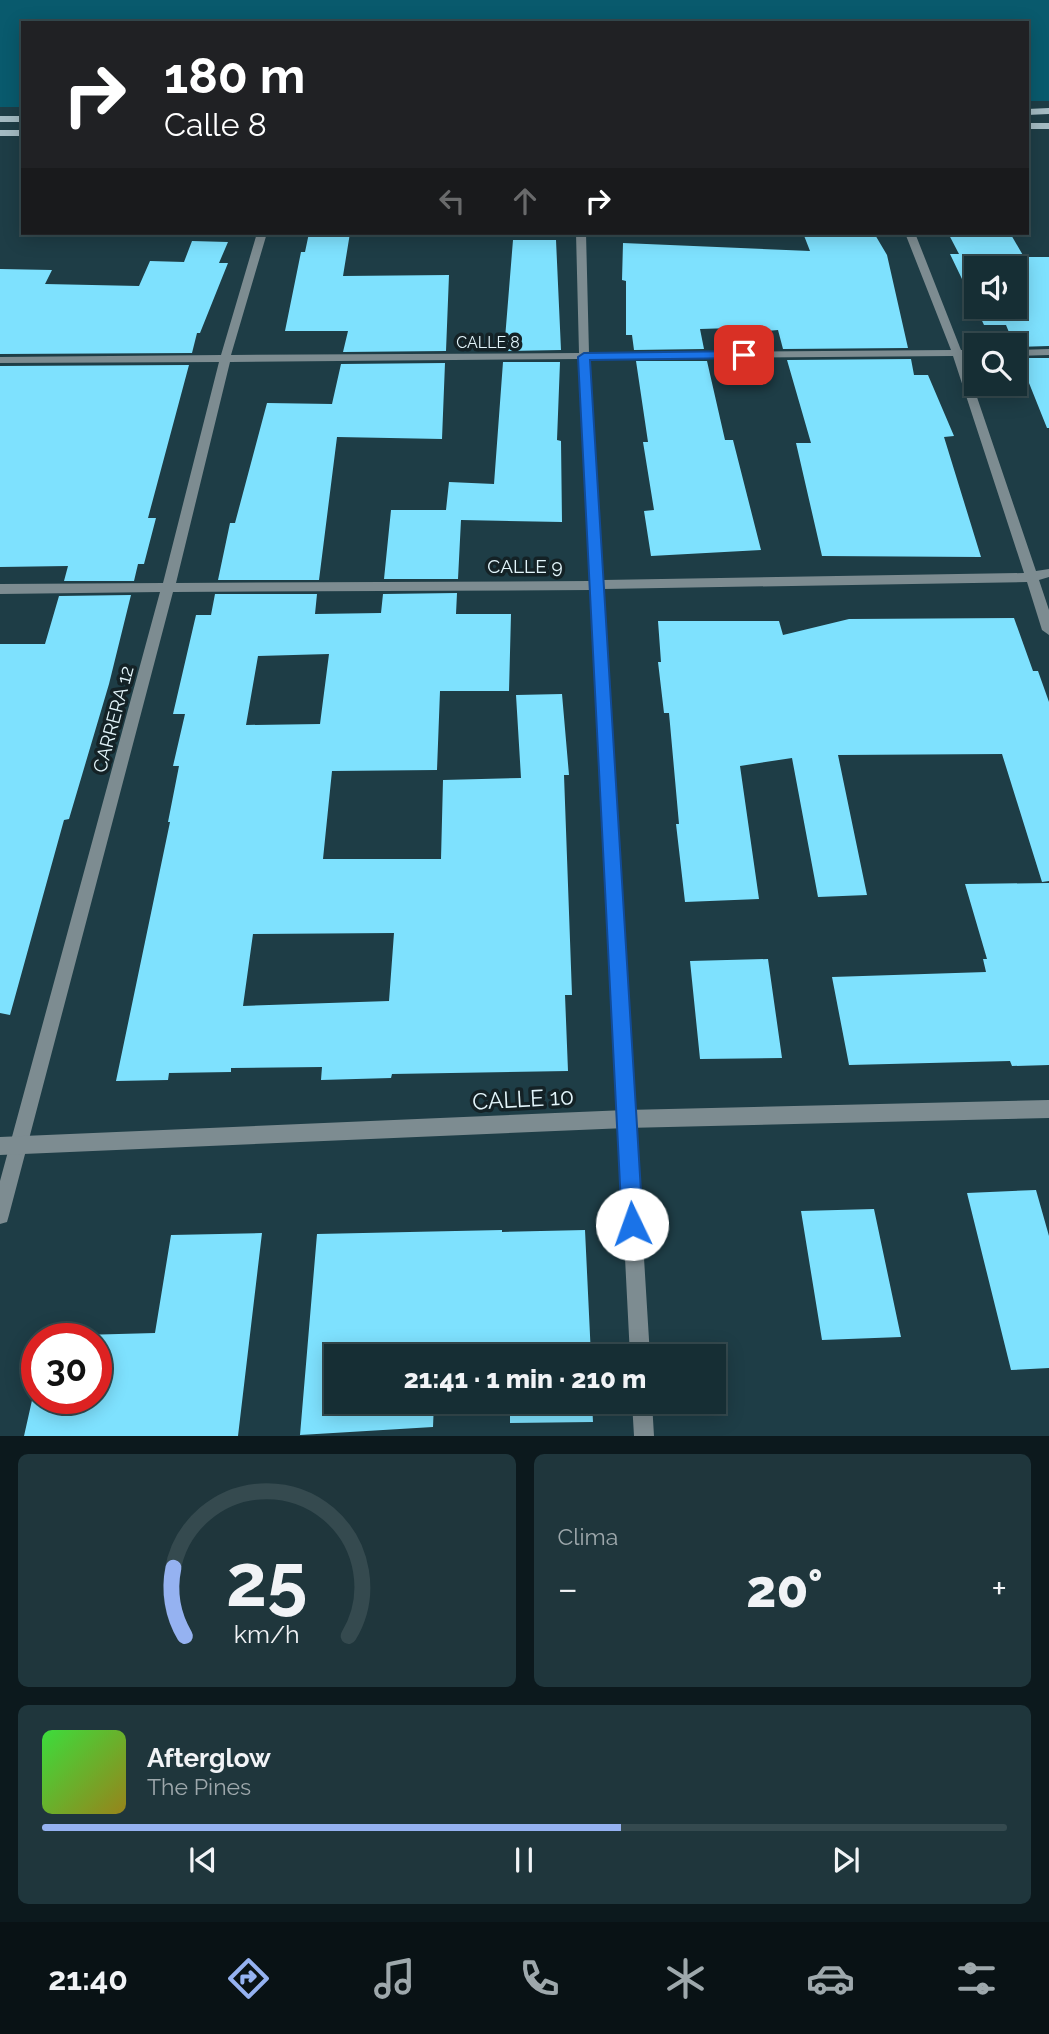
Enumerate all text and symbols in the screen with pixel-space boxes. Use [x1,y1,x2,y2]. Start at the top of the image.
text: 180 m [164,47,305,104]
icon: right [49,49,140,140]
text: Calle 8 [164,106,267,143]
icon: left [433,182,471,220]
icon: ahead [506,182,544,220]
icon: right [579,182,617,220]
map controls [964,256,1027,396]
button: sound [964,256,1027,319]
pin [714,325,774,385]
street label: CALLE 8 [456,333,520,352]
button: search [964,333,1027,396]
icon: arrive [725,336,763,374]
street label: CALLE 9 [487,555,563,577]
street label: CARRERA 12 [88,663,138,775]
street label: CALLE 10 [471,1082,574,1115]
position arrow [595,1187,669,1261]
speed limit sign: 30 [21,1323,112,1414]
text: 21:41 · 1 min · 210 m [404,1364,646,1394]
text: Clima [558,1523,618,1550]
text: 25 [226,1539,307,1624]
text: 20° [746,1558,823,1619]
text: − [558,1566,578,1611]
text: + [991,1566,1007,1611]
text: km/h [234,1619,300,1649]
text: Afterglow [147,1743,271,1773]
text: The Pines [147,1773,251,1800]
icon: previous [184,1841,222,1879]
icon: pause [505,1841,543,1879]
icon: next [827,1841,865,1879]
icon: directions [224,1954,273,2003]
icon: music [370,1954,419,2003]
icon: phone [515,1954,564,2003]
icon: climate [661,1954,710,2003]
icon: car [806,1954,855,2003]
icon: filters [952,1954,1001,2003]
text: 21:40 [48,1960,128,1997]

